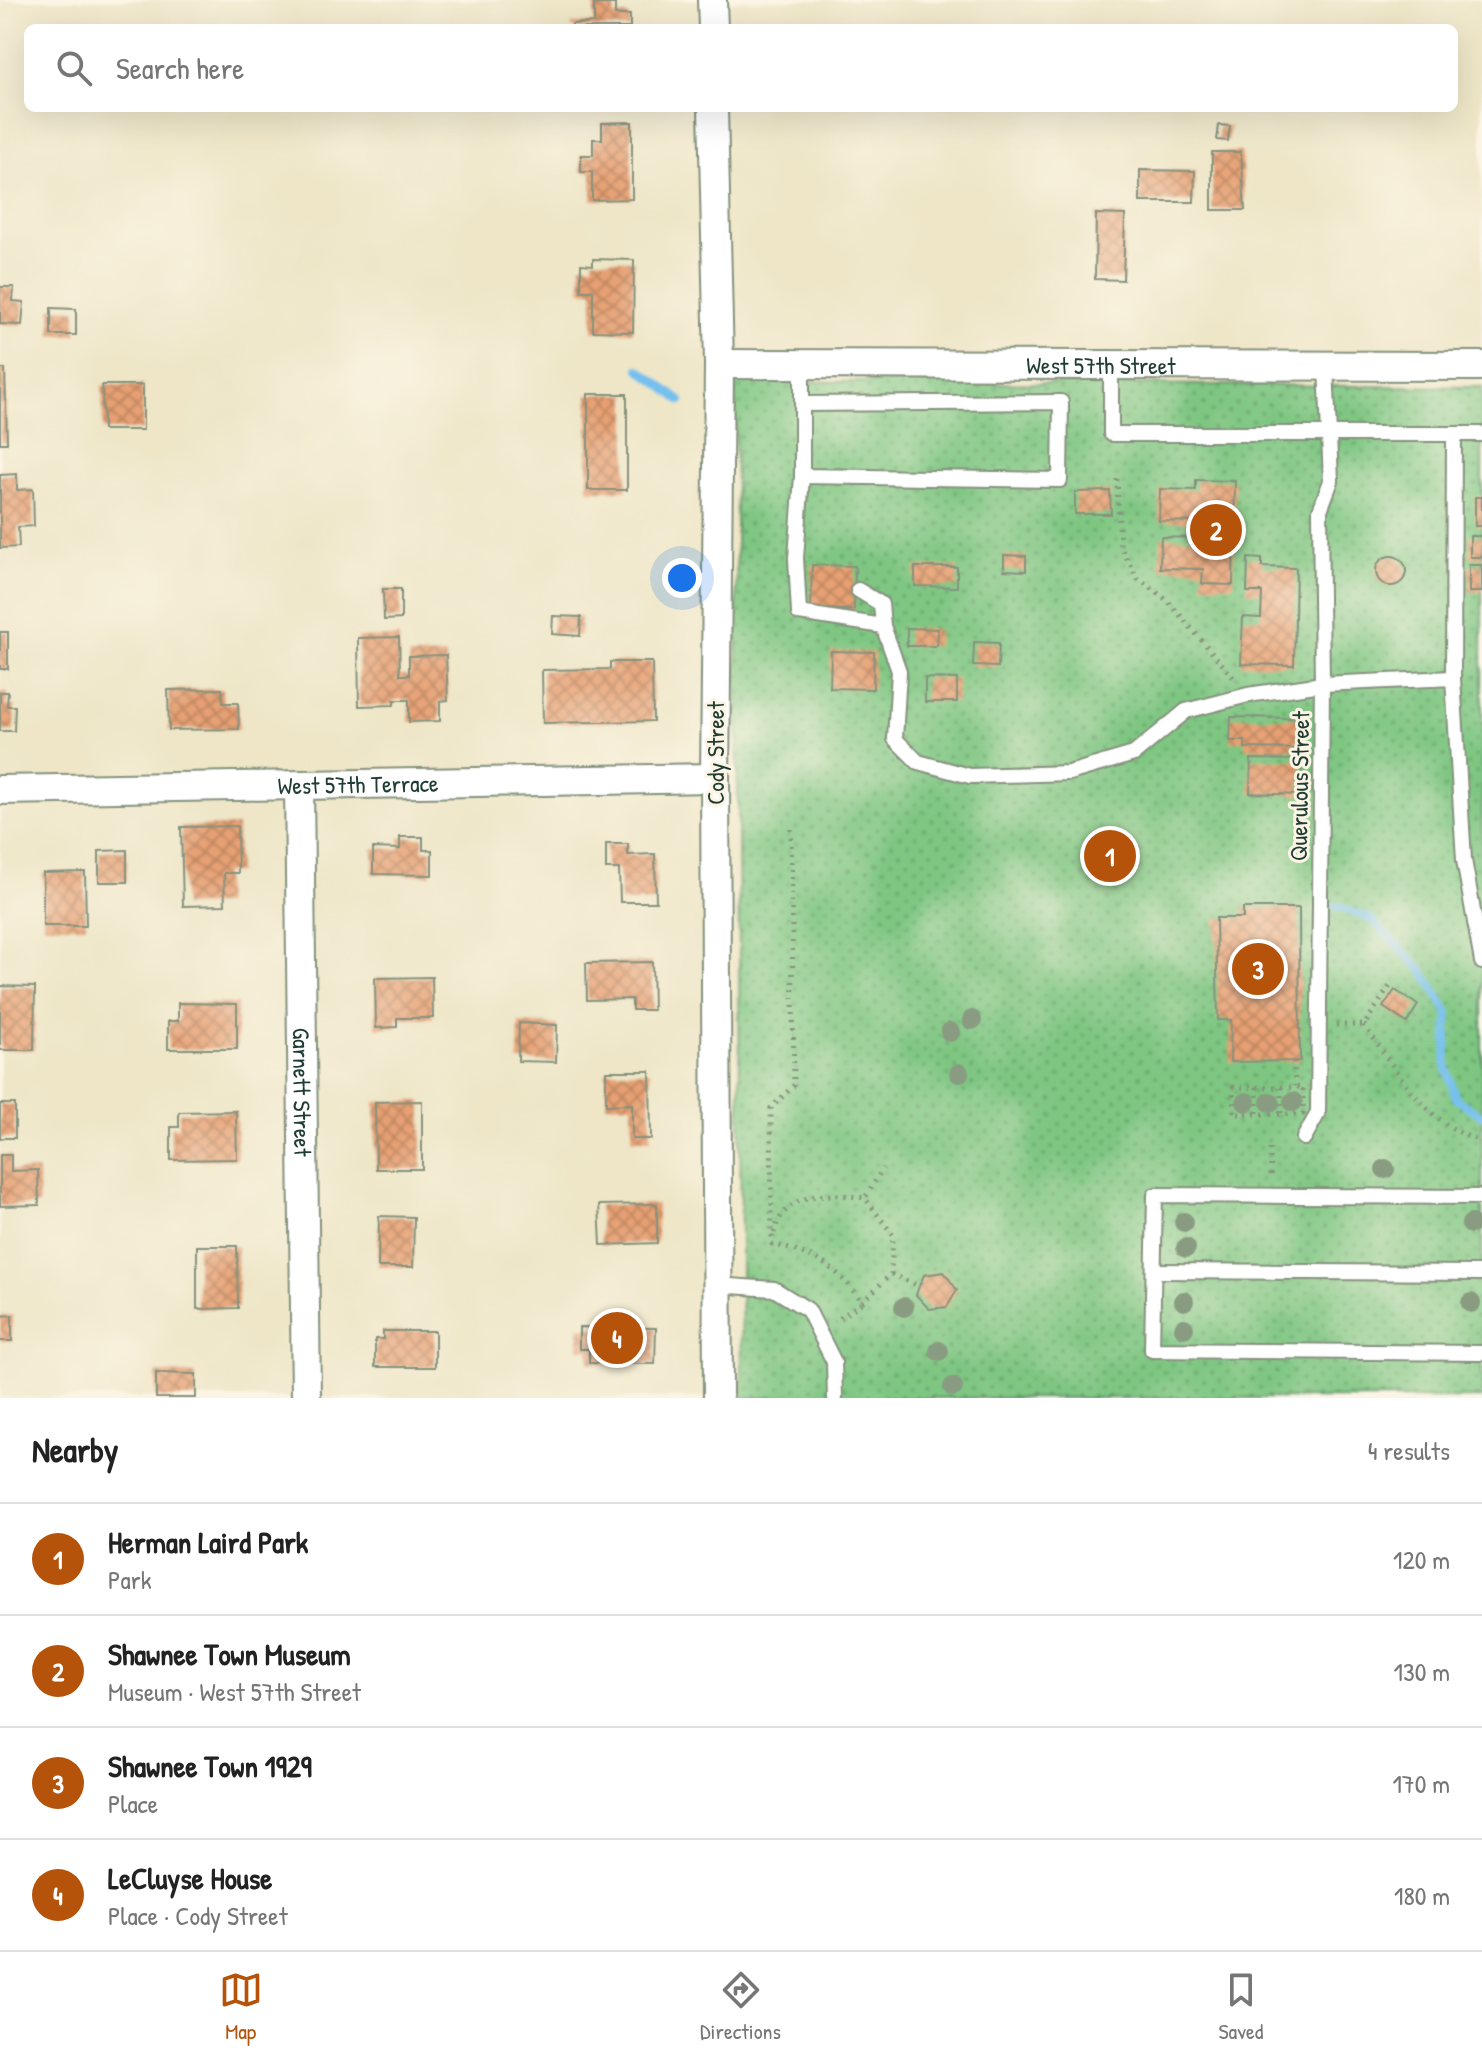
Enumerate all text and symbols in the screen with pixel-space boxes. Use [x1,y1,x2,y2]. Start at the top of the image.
search box [24,24,1458,112]
icon: search [52,46,96,90]
text: Search here [116,48,244,88]
street label: West 57th Street [1026,349,1176,381]
pin: 2 [1190,500,1242,560]
your location [662,558,702,598]
street label: Cody Street [699,700,731,805]
street label: Querulous Street [1282,710,1316,861]
street label: West 57th Terrace [277,767,439,801]
pin: 1 [1084,826,1136,886]
pin: 3 [1232,939,1284,999]
street label: Garnett Street [286,1027,319,1157]
pin: 4 [591,1308,643,1368]
text: Nearby [32,1427,118,1473]
text: 4 results [1368,1433,1450,1468]
text: Herman Laird Park [108,1522,308,1562]
text: 1 [53,1542,63,1577]
text: 120 m [1393,1542,1450,1577]
text: Park [108,1562,152,1597]
text: Shawnee Town Museum [108,1634,351,1674]
text: 2 [52,1654,64,1689]
text: 130 m [1394,1654,1450,1689]
text: Museum · West 57th Street [108,1674,361,1709]
text: Shawnee Town 1929 [108,1746,312,1786]
text: 3 [52,1766,64,1801]
text: 170 m [1392,1766,1450,1801]
text: Place [108,1786,158,1821]
text: LeCluyse House [108,1858,272,1898]
text: 4 [53,1878,63,1913]
text: 180 m [1394,1878,1450,1913]
text: Place · Cody Street [108,1898,288,1933]
tab: Map [219,1968,263,2046]
tab: Directions [700,1968,781,2046]
tab: Saved [1218,1968,1263,2046]

